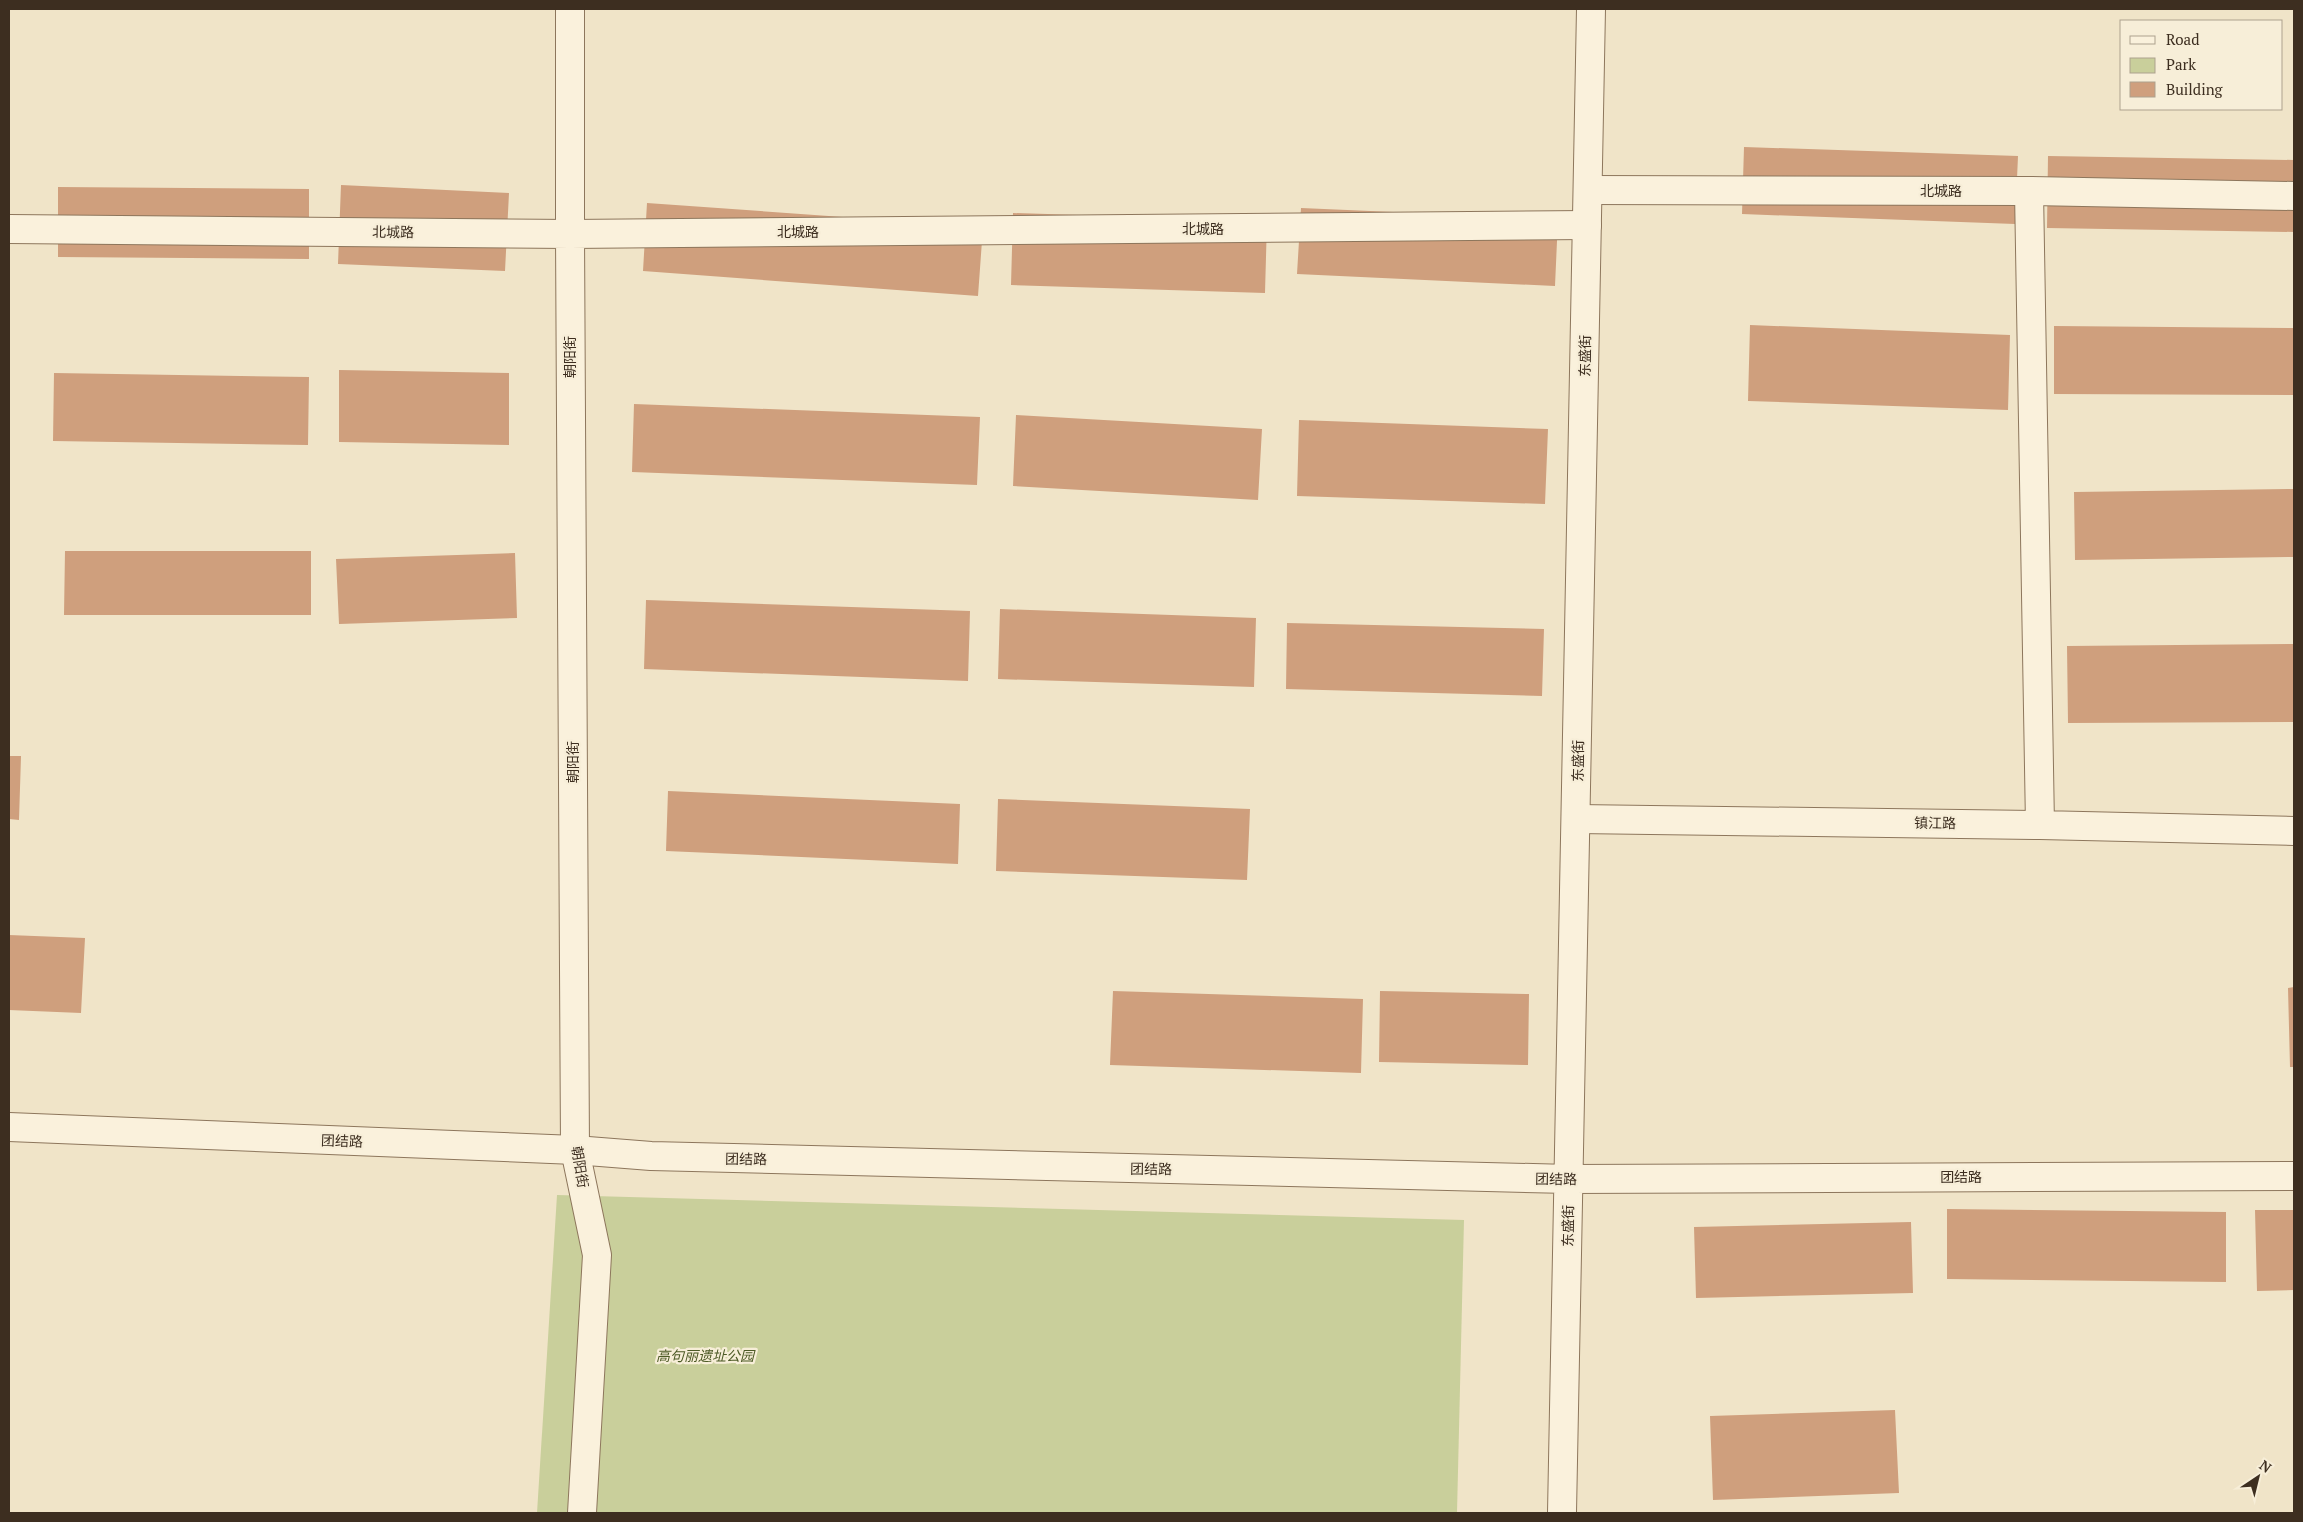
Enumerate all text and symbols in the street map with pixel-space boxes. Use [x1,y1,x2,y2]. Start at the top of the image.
legend [2120,20,2283,110]
text: Road [2166,29,2199,49]
text: Park [2166,54,2196,74]
text: Building [2166,79,2224,99]
street label: 北城路 [1920,181,1962,200]
street label: 北城路 [1182,219,1224,238]
street label: 北城路 [372,222,414,241]
street label: 北城路 [777,222,819,241]
street label: 东盛街 [1575,335,1594,377]
street label: 朝阳街 [560,336,579,378]
street label: 东盛街 [1568,740,1587,782]
street label: 朝阳街 [563,741,582,783]
street label: 镇江路 [1914,813,1956,832]
street label: 团结路 [321,1130,363,1151]
street label: 朝阳街 [568,1145,593,1189]
street label: 团结路 [725,1149,767,1168]
street label: 团结路 [1130,1159,1172,1178]
street label: 团结路 [1940,1167,1982,1186]
street label: 团结路 [1535,1169,1577,1188]
street label: 东盛街 [1558,1205,1577,1247]
park label: 高句丽遗址公园 [656,1346,756,1365]
north arrow [2233,1452,2283,1502]
text: N [2256,1455,2276,1477]

